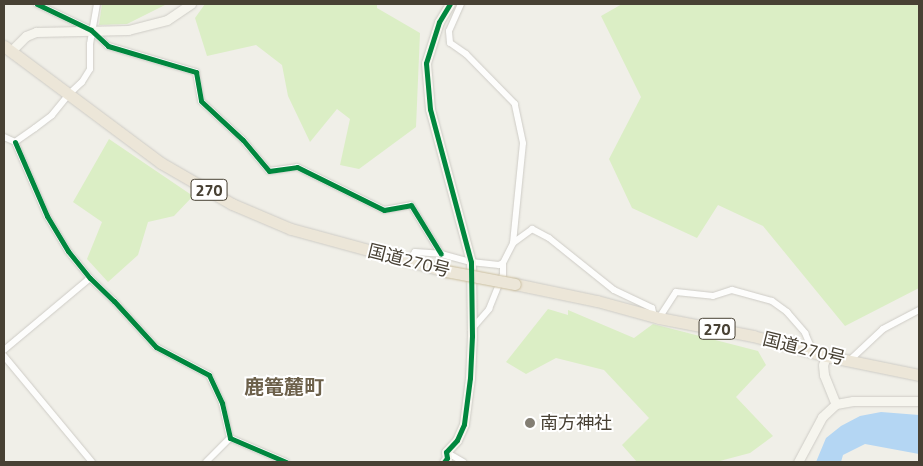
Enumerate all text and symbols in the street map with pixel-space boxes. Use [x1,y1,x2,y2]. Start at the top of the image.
road number: 270 [190,176,228,204]
street label: 国道270号 [366,240,452,282]
road number: 270 [698,316,736,342]
street label: 国道270号 [761,328,847,370]
district label: 鹿篭麓町 [244,374,324,398]
place label: 南方神社 [540,412,612,434]
marker: 南方神社 [524,417,536,429]

